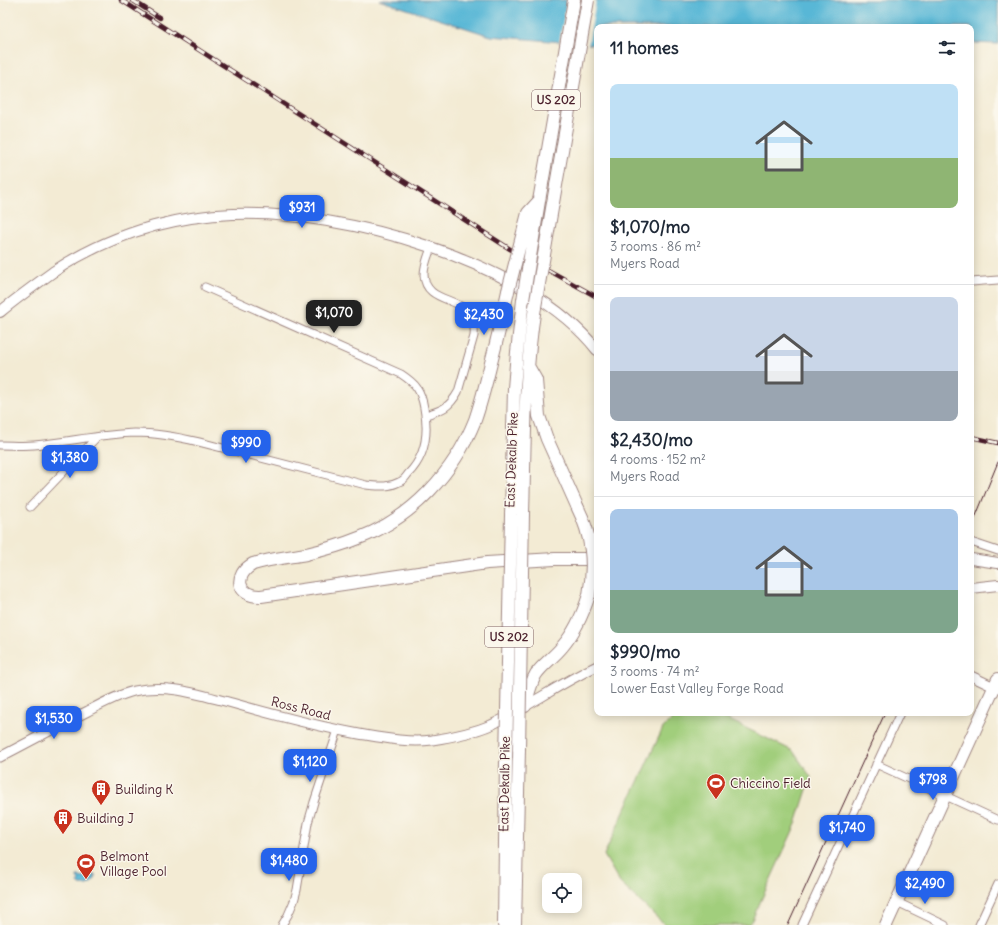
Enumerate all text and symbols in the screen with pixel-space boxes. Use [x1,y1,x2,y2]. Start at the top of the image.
text: 11 homes [610,37,679,59]
icon: filters [936,37,958,59]
road number: US 202 [532,90,580,110]
icon: home [748,110,820,182]
pin: $931 [278,195,326,229]
text: $931 [288,199,316,216]
text: $1,070/mo [610,216,690,238]
text: 3 rooms · 86 m² [610,238,701,255]
text: Myers Road [610,255,680,272]
pin: $1,070 [301,300,367,334]
pin: $2,430 [451,302,517,336]
text: $1,070 [315,304,353,321]
text: $2,430 [464,306,504,323]
icon: home [748,323,820,395]
street label: East Dekalb Pike [501,412,522,508]
text: $2,430/mo [610,429,693,451]
pin: $990 [222,430,270,464]
text: $990 [231,434,261,451]
pin: $1,380 [37,445,103,479]
text: $1,380 [51,449,89,466]
text: 4 rooms · 152 m² [610,451,706,468]
text: Myers Road [610,468,680,485]
icon: home [748,535,820,607]
road number: US 202 [485,627,533,647]
text: $990/mo [610,641,680,663]
text: 3 rooms · 74 m² [610,663,700,680]
text: Lower East Valley Forge Road [610,680,784,697]
street label: Ross Road [269,693,333,724]
pin: $1,530 [21,706,87,740]
text: $1,530 [35,710,73,727]
street label: East Dekalb Pike [495,736,514,832]
pin: $1,120 [277,749,343,783]
text: $1,120 [292,753,328,770]
pin: $798 [909,767,957,801]
text: $798 [919,771,947,788]
sports icon: Chiccino Field [705,772,727,800]
place label: Chiccino Field [730,775,811,792]
building icon: Building K [90,778,112,806]
place label: Building K [115,781,173,798]
building icon: Building J [52,807,74,835]
place label: Building J [77,810,134,827]
pin: $1,740 [814,815,880,849]
text: $1,740 [828,819,866,836]
place label: Belmont Village Pool [100,848,167,880]
pin: $1,480 [256,848,322,882]
sports icon: Belmont Village Pool [75,852,97,880]
text: $1,480 [270,852,308,869]
pin: $2,490 [892,871,958,905]
map controls [542,873,582,913]
button: locate [542,873,582,913]
text: $2,490 [905,875,945,892]

